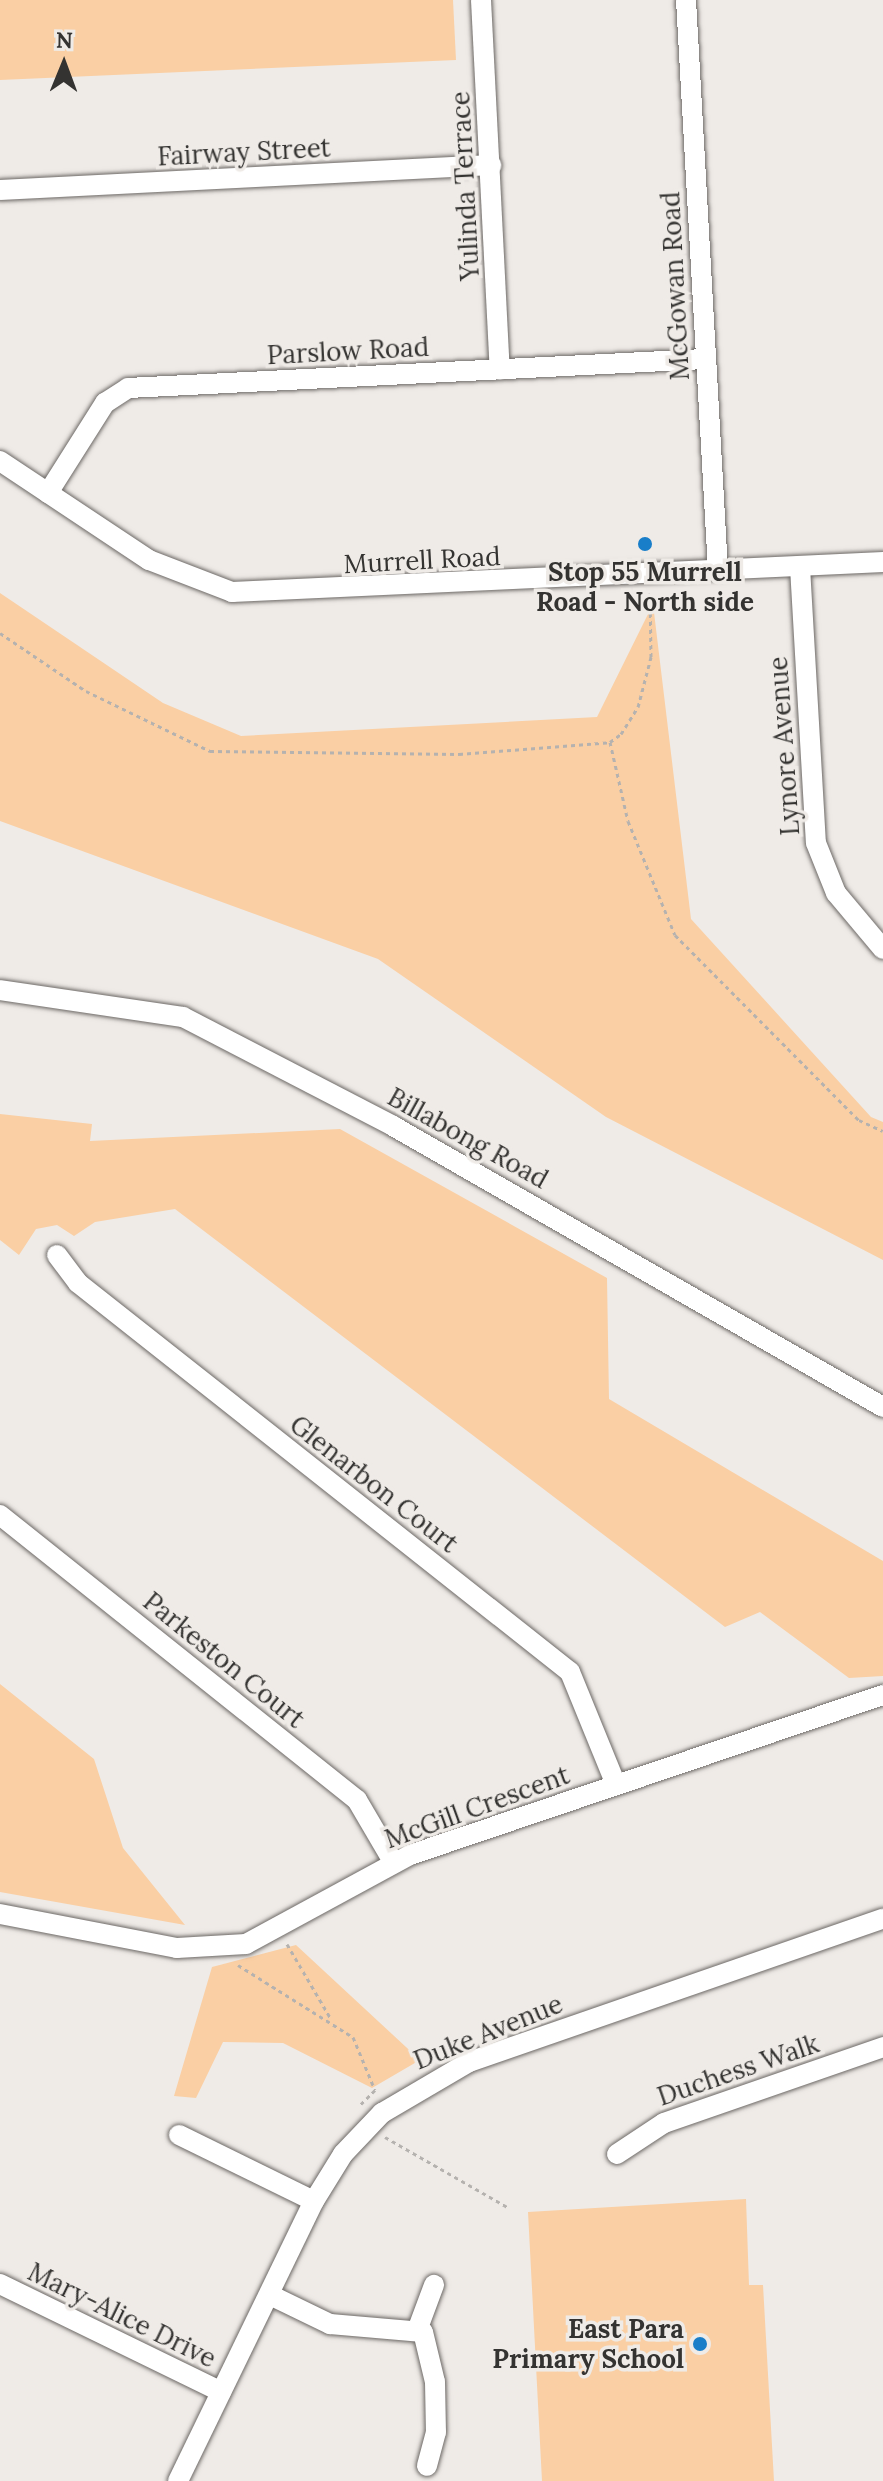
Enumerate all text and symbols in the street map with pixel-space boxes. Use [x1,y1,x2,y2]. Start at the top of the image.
north arrow [24,24,104,104]
text: N [56,26,73,54]
street label: Yulinda Terrace [444,90,486,282]
street label: Fairway Street [157,132,331,172]
street label: McGowan Road [654,191,696,381]
street label: Parslow Road [266,331,430,371]
marker: Stop 55 Murrell Road - North side [636,535,654,553]
street label: Murrell Road [343,540,501,580]
place label: Stop 55 Murrell Road - North side [536,556,754,618]
street label: Lynore Avenue [762,655,806,837]
street label: Billabong Road [382,1081,554,1195]
street label: Glenarbon Court [284,1409,464,1559]
street label: Parkeston Court [137,1585,311,1735]
street label: McGill Crescent [380,1759,574,1855]
street label: Duke Avenue [409,1988,567,2076]
street label: Duchess Walk [653,2028,823,2112]
street label: Mary-Alice Drive [23,2256,221,2374]
place label: East Para Primary School [492,2313,684,2374]
marker: East Para Primary School [691,2335,709,2353]

